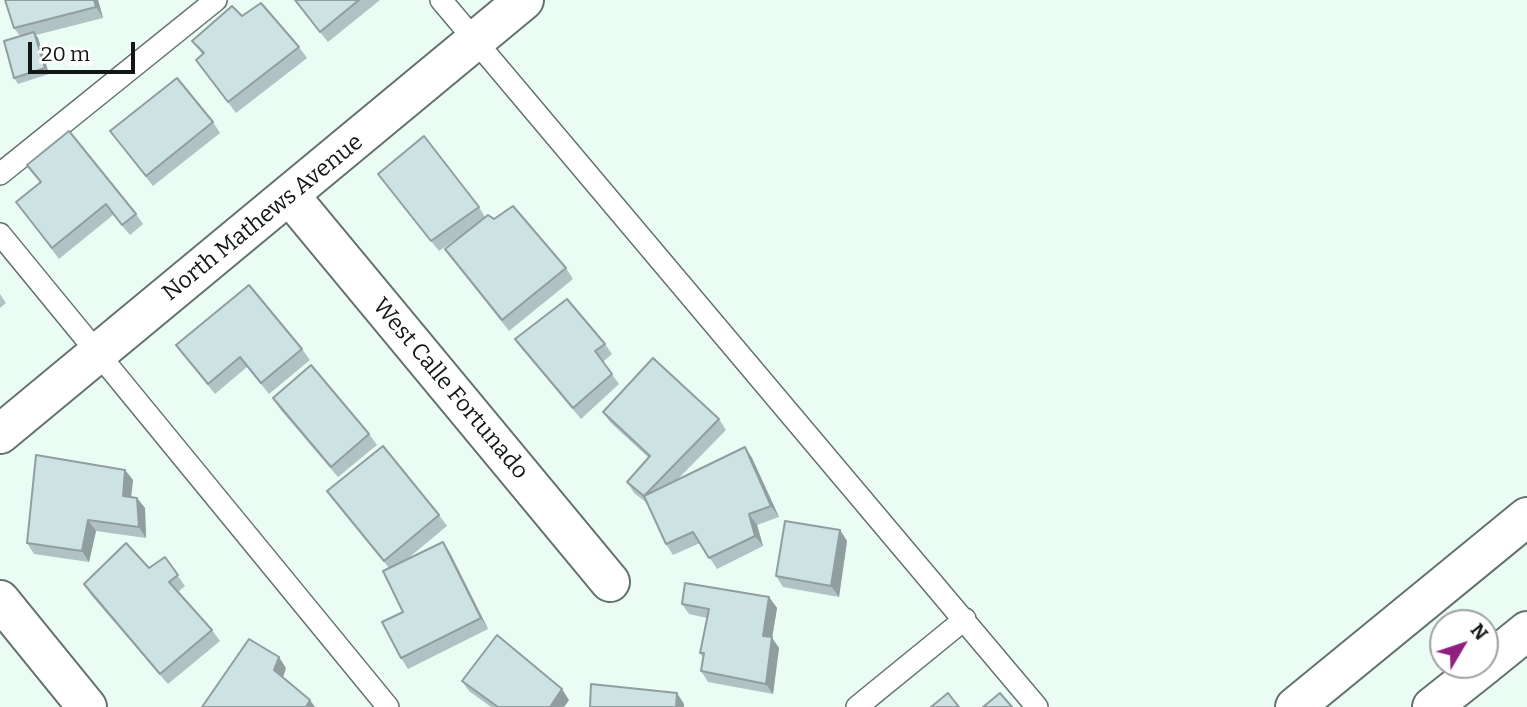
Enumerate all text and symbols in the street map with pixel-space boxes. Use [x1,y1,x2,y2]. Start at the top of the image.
scale bar [32,28,138,72]
text: 20 m [41,41,90,67]
street label: North Mathews Avenue [157,129,369,307]
street label: West Calle Fortunado [366,293,534,485]
north arrow [1429,609,1499,679]
text: N [1466,619,1493,645]

